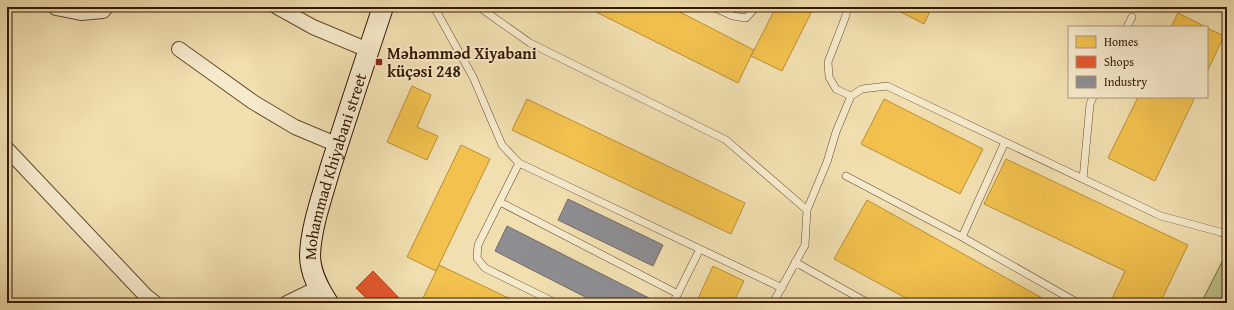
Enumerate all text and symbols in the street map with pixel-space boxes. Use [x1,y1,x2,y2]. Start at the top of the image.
legend [1068,26,1208,98]
text: Homes [1104,33,1139,50]
place label: Məhəmməd Xiyabani küçəsi 248 [387,41,537,83]
text: Shops [1104,53,1134,70]
marker: Məhəmməd Xiyabani küçəsi 248 [374,57,384,67]
street label: Mohammad Khiyabani street [298,69,372,260]
text: Industry [1104,73,1147,90]

